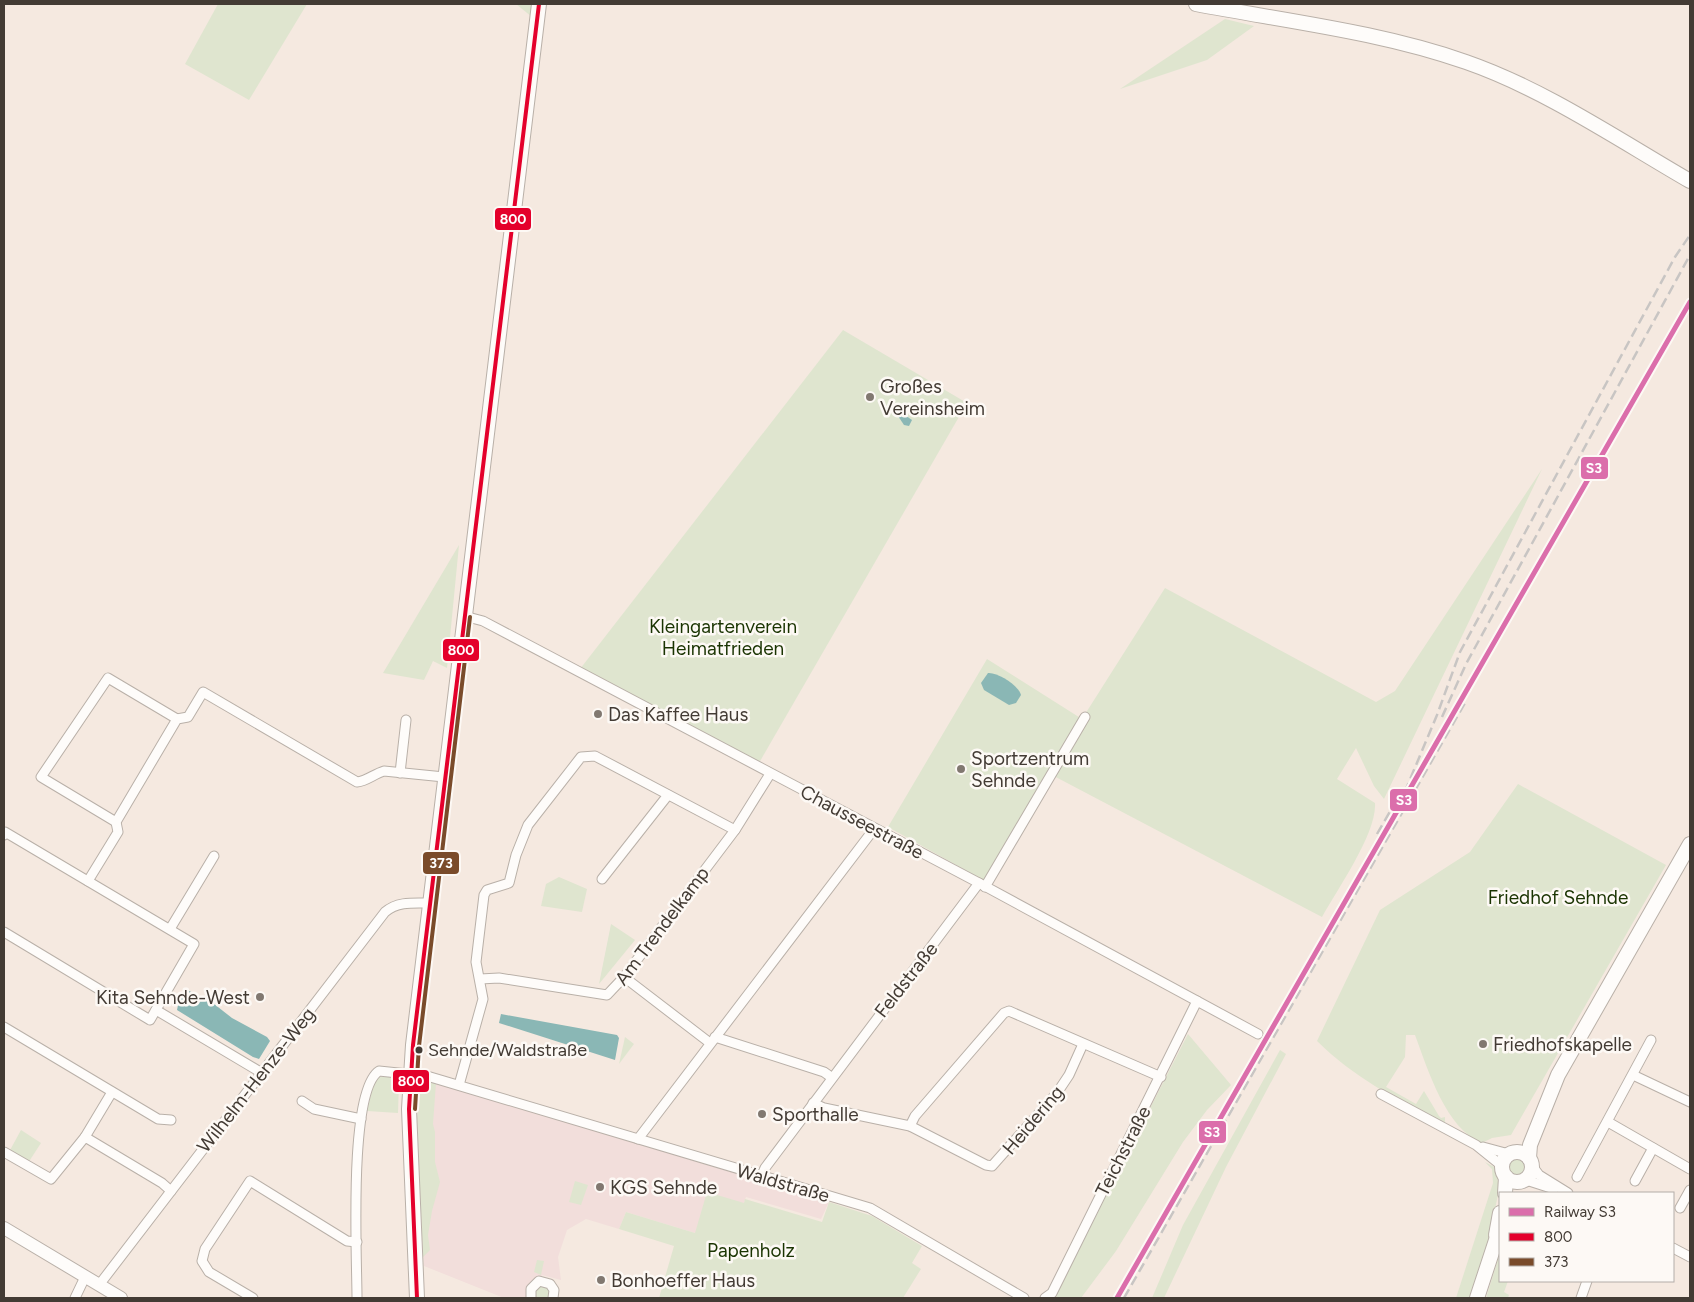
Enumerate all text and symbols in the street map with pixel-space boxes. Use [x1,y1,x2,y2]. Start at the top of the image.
line badge: 800 [494,207,532,231]
text: 800 [500,211,526,228]
place label: Großes Vereinsheim [880,375,985,420]
marker: Großes Vereinsheim [864,391,876,403]
line badge: S3 [1580,456,1609,480]
text: S3 [1586,460,1602,477]
park label: Kleingartenverein Heimatfrieden [649,615,797,660]
line badge: 800 [442,638,480,662]
text: 800 [448,642,474,659]
place label: Das Kaffee Haus [608,703,748,726]
marker: Das Kaffee Haus [592,708,604,720]
place label: Sportzentrum Sehnde [971,747,1089,792]
marker: Sportzentrum Sehnde [955,763,967,775]
street label: Chausseestraße [796,780,928,864]
line badge: S3 [1389,788,1418,812]
text: S3 [1396,792,1412,809]
line badge: 373 [422,851,460,875]
text: 373 [429,855,453,872]
street label: Am Trendelkamp [610,862,714,990]
park label: Friedhof Sehnde [1488,886,1628,909]
street label: Feldstraße [869,938,943,1022]
place label: Kita Sehnde-West [96,986,250,1009]
marker: Kita Sehnde-West [254,991,266,1003]
street label: Wilhelm-Henze-Weg [192,1003,320,1157]
place label: Friedhofskapelle [1493,1033,1632,1056]
marker: Friedhofskapelle [1477,1038,1489,1050]
place label: Sehnde/Waldstraße [428,1039,587,1061]
marker: Sehnde/Waldstraße [414,1045,424,1055]
line badge: 800 [392,1069,430,1093]
text: 800 [398,1073,424,1090]
street label: Heidering [997,1081,1069,1159]
street label: Teichstraße [1090,1102,1156,1200]
place label: Sporthalle [772,1103,859,1126]
marker: Sporthalle [756,1108,768,1120]
line badge: S3 [1198,1120,1227,1144]
text: S3 [1204,1124,1220,1141]
street label: Waldstraße [734,1159,832,1207]
place label: KGS Sehnde [610,1176,717,1199]
marker: KGS Sehnde [594,1181,606,1193]
legend [1499,1192,1674,1282]
text: Railway S3 [1544,1203,1616,1221]
text: 800 [1544,1228,1572,1246]
park label: Papenholz [707,1239,795,1262]
text: 373 [1544,1253,1568,1271]
place label: Bonhoeffer Haus [611,1269,755,1292]
marker: Bonhoeffer Haus [595,1274,607,1286]

